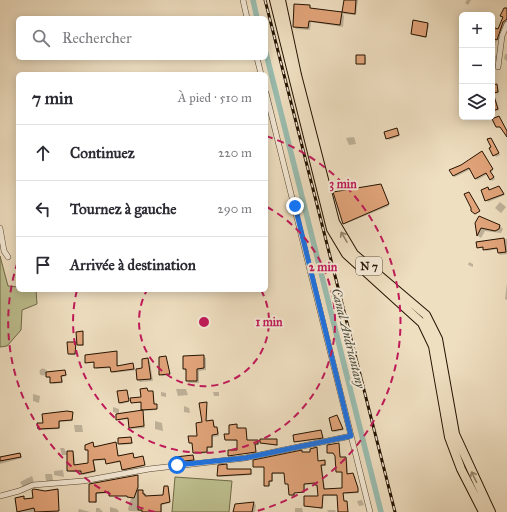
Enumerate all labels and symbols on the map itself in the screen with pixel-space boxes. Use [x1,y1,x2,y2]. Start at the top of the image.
text: 3 min [329,177,357,192]
route end [286,197,304,215]
one-way arrow [340,231,348,243]
road number: N 7 [356,257,382,275]
text: 2 min [309,260,338,274]
water label: Canal Andriantany [328,287,368,391]
centre of rings [197,315,211,329]
text: 1 min [255,315,283,329]
route start [168,456,186,474]
one-way arrow [470,471,477,483]

